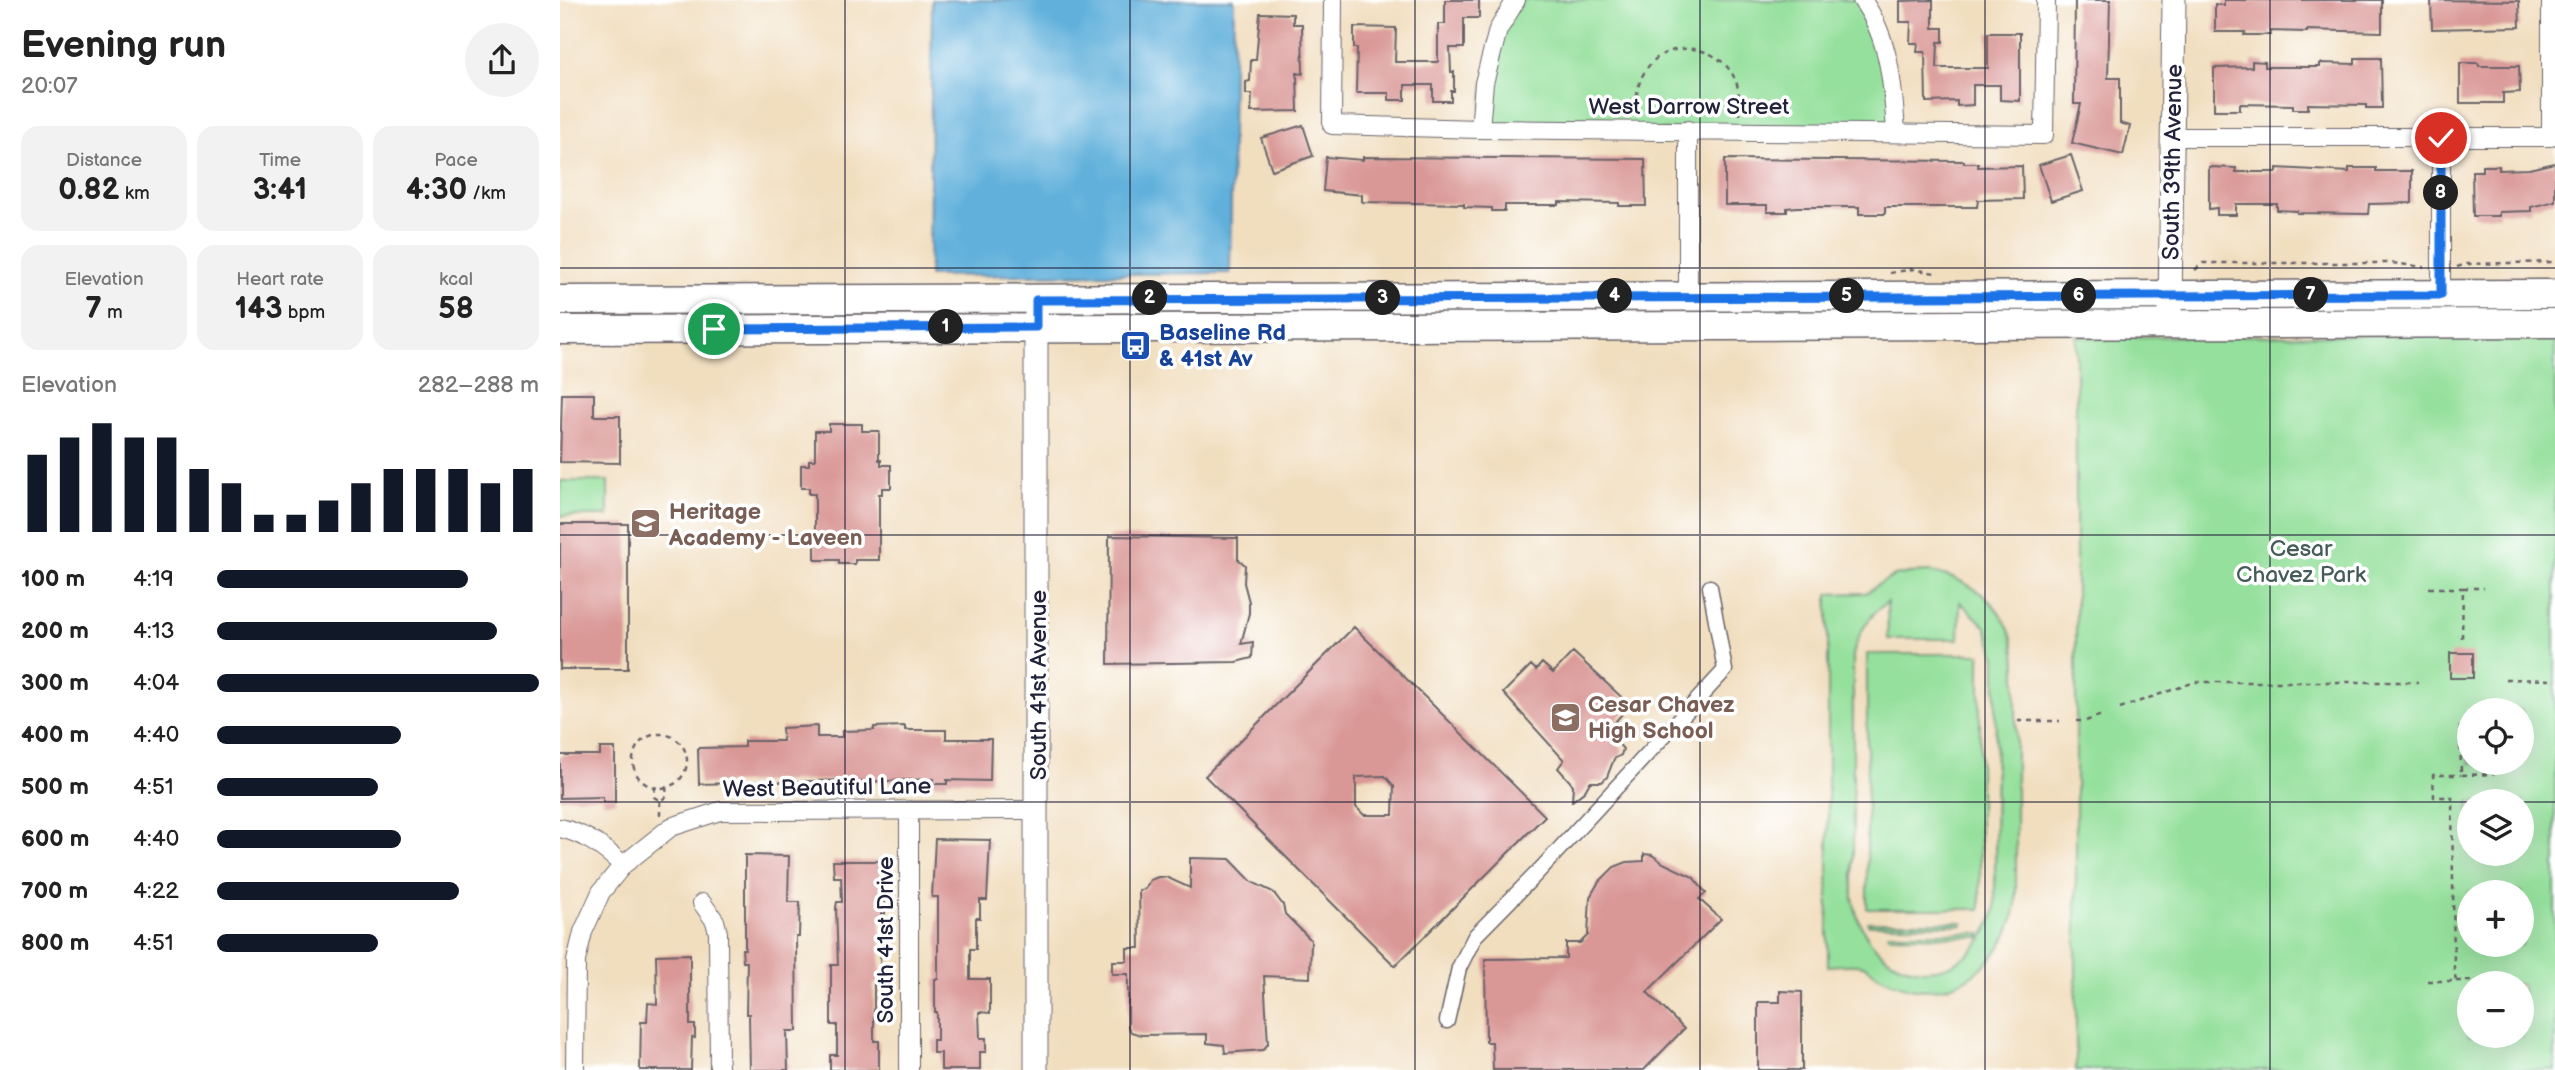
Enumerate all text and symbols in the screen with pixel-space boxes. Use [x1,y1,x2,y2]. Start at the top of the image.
text: Evening run [21,23,226,68]
button: share [465,23,539,97]
street label: South 39th Avenue [2157,64,2189,260]
text: 20:07 [21,72,78,100]
street label: West Darrow Street [1589,93,1789,121]
pin [2411,108,2471,168]
icon: check [2422,119,2460,157]
text: Distance [66,149,142,172]
text: Time [259,149,301,172]
text: Pace [434,149,478,172]
text: 0.82 [58,172,120,208]
text: 3:41 [253,172,307,208]
text: 4:30 [406,172,467,208]
pin: 8 [2424,176,2458,210]
text: 8 [2435,181,2446,204]
text: km [120,182,150,205]
text: /km [467,182,506,205]
text: Elevation [64,268,144,291]
text: Heart rate [236,268,324,291]
text: kcal [439,268,473,291]
pin: 4 [1598,278,1632,314]
pin: 5 [1830,278,1864,314]
pin: 6 [2062,278,2096,314]
pin: 7 [2294,278,2328,312]
pin: 2 [1132,280,1168,316]
pin: 3 [1366,280,1400,316]
text: 7 [2305,283,2316,306]
text: 4 [1609,284,1620,307]
text: 5 [1841,284,1852,307]
text: 6 [2073,284,2084,307]
text: 2 [1144,286,1155,309]
text: 3 [1377,286,1388,309]
text: 7 [85,291,102,327]
text: 143 [235,291,283,327]
text: 58 [438,291,474,327]
pin [684,299,744,359]
text: m [102,301,123,324]
text: bpm [283,301,325,324]
icon: arrive [695,310,733,348]
pin: 1 [928,310,964,344]
text: 1 [942,315,950,338]
place label: Baseline Rd & 41st Av [1159,319,1286,373]
bus stop icon: Baseline Rd & 41st Av [1119,328,1153,362]
text: Elevation [21,371,117,399]
text: 282–288 m [418,371,539,399]
place label: Heritage Academy - Laveen [668,498,863,552]
school or university icon: Heritage Academy - Laveen [629,507,663,541]
park label: Cesar Chavez Park [2236,535,2367,589]
text: 100 m [21,565,85,593]
text: 4:19 [133,565,174,593]
street label: South 41st Avenue [1025,590,1053,780]
text: 200 m [21,617,89,645]
text: 4:13 [133,617,175,645]
text: 300 m [21,669,89,697]
text: 4:04 [133,669,179,697]
place label: Cesar Chavez High School [1588,691,1735,745]
map controls [2457,698,2534,1048]
button: locate [2457,698,2534,775]
school or university icon: Cesar Chavez High School [1548,700,1582,734]
text: 400 m [21,721,89,749]
text: 4:40 [133,721,179,749]
street label: West Beautiful Lane [722,772,932,804]
text: 500 m [21,773,89,801]
text: 4:51 [133,773,174,801]
button: layers [2457,789,2534,866]
text: 600 m [21,825,89,853]
text: 4:40 [133,825,179,853]
street label: South 41st Drive [872,856,900,1024]
text: 700 m [21,877,88,905]
text: 4:22 [133,877,179,905]
button: + [2457,880,2534,957]
text: 800 m [21,929,89,957]
text: 4:51 [133,929,174,957]
button: − [2457,971,2534,1048]

